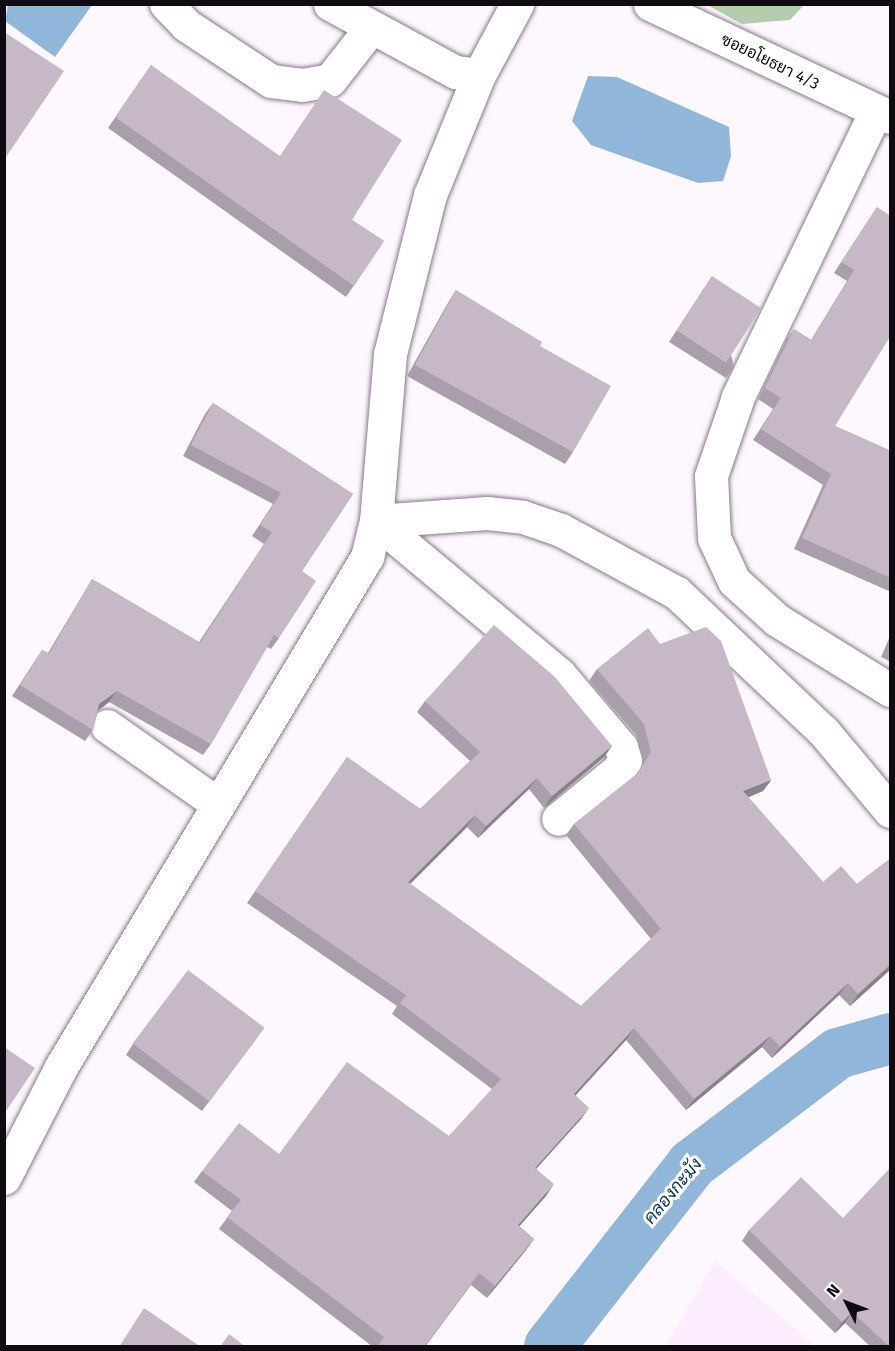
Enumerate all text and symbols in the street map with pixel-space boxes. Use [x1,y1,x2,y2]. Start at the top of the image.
street label: ซอยอโยธยา 4/3 [718,30,822,94]
water label: คลองกะมัง [639,1154,707,1228]
north arrow [817,1273,877,1333]
text: N [823,1280,844,1301]

